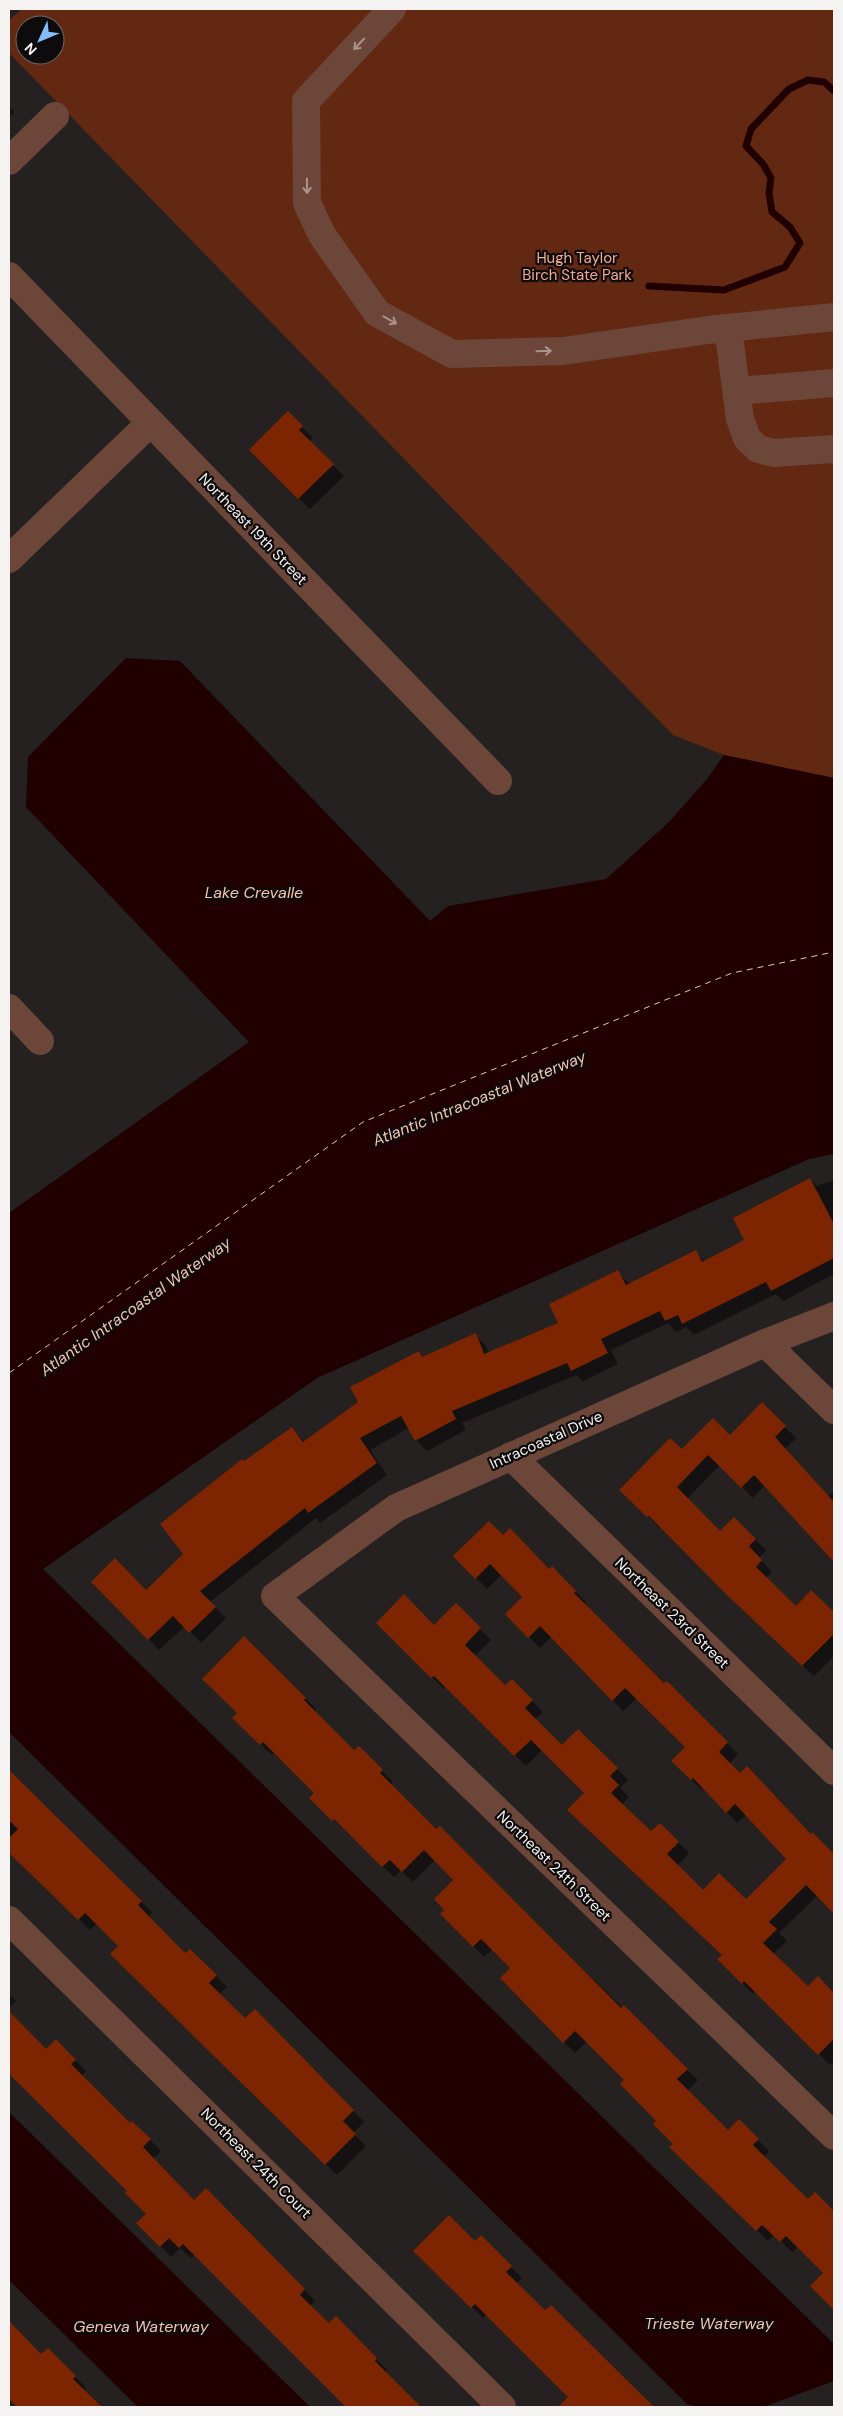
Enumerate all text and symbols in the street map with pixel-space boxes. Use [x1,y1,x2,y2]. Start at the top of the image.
north arrow [15,15,65,65]
one-way arrow [353,38,365,51]
text: N [21,39,41,59]
one-way arrow [302,178,312,194]
park label: Hugh Taylor Birch State Park [522,248,632,285]
one-way arrow [383,315,398,325]
one-way arrow [536,346,552,356]
street label: Northeast 19th Street [194,469,312,589]
water label: Lake Crevalle [205,882,303,903]
water label: Atlantic Intracoastal Waterway [368,1046,590,1151]
water label: Atlantic Intracoastal Waterway [35,1232,236,1381]
street label: Intracoastal Drive [486,1406,606,1474]
street label: Northeast 23rd Street [610,1553,734,1673]
street label: Northeast 24th Street [493,1806,616,1926]
street label: Northeast 24th Court [196,2103,316,2223]
water label: Trieste Waterway [644,2313,775,2334]
water label: Geneva Waterway [73,2316,210,2337]

